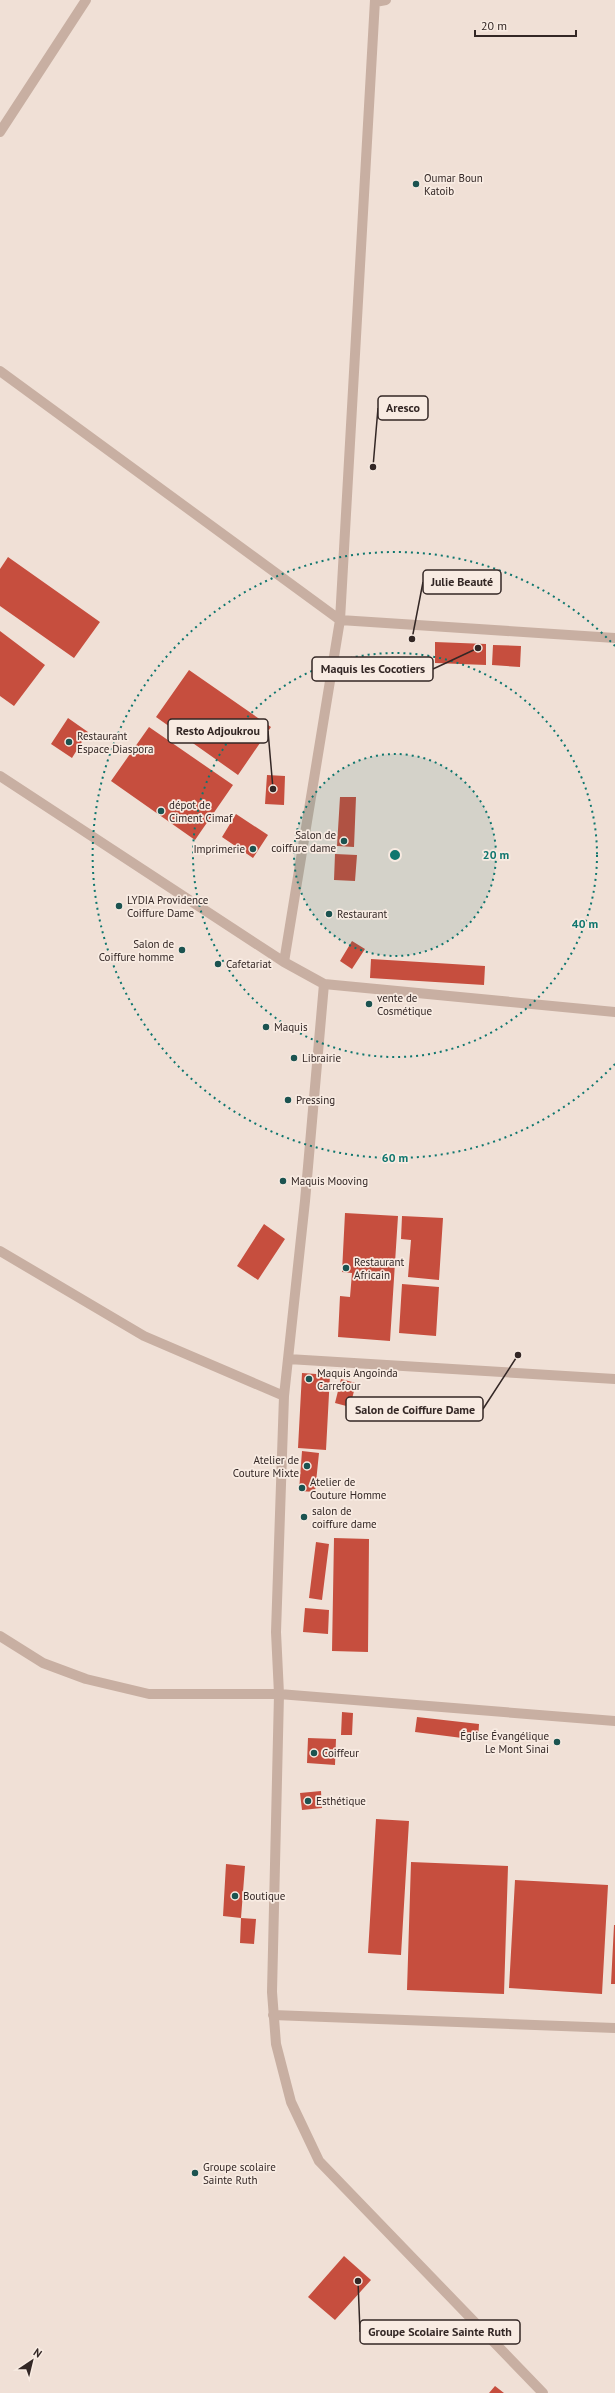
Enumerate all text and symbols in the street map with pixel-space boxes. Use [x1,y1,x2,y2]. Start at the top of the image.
scale bar [475,12,576,38]
text: 20 m [481,18,507,33]
place label: Oumar Boun Katoib [424,171,483,198]
marker: Oumar Boun Katoib [411,179,421,189]
callout: Aresco [378,396,428,420]
text: Aresco [386,400,421,415]
callout: Julie Beauté [423,570,501,594]
text: Julie Beauté [430,574,493,589]
callout: Maquis les Cocotiers [312,657,433,681]
text: Maquis les Cocotiers [321,661,425,676]
callout: Resto Adjoukrou [168,719,268,743]
text: Resto Adjoukrou [176,723,260,738]
place label: Restaurant Espace Diaspora [77,729,153,756]
marker: Restaurant Espace Diaspora [64,737,74,747]
place label: dépot de Ciment Cimaf [169,798,233,825]
marker: dépot de Ciment Cimaf [156,806,166,816]
place label: Salon de coiffure dame [271,828,336,855]
marker: Salon de coiffure dame [339,836,349,846]
place label: Imprimerie [193,842,245,856]
marker: Imprimerie [248,844,258,854]
text: 20 m [483,847,509,862]
centre of rings [388,848,402,862]
place label: LYDIA Providence Coiffure Dame [127,893,209,920]
marker: LYDIA Providence Coiffure Dame [114,901,124,911]
place label: Restaurant [337,907,388,921]
marker: Restaurant [324,909,334,919]
text: 40 m [572,916,598,931]
place label: Salon de Coiffure homme [99,937,174,964]
marker: Salon de Coiffure homme [177,945,187,955]
place label: Cafetariat [226,957,272,971]
marker: Cafetariat [213,959,223,969]
place label: vente de Cosmétique [377,991,432,1018]
marker: vente de Cosmétique [364,999,374,1009]
place label: Maquis [274,1020,308,1034]
marker: Maquis [261,1022,271,1032]
place label: Librairie [302,1051,341,1065]
marker: Librairie [289,1053,299,1063]
place label: Pressing [296,1093,335,1107]
marker: Pressing [283,1095,293,1105]
text: 60 m [382,1150,408,1165]
place label: Maquis Mooving [291,1174,368,1188]
marker: Maquis Mooving [278,1176,288,1186]
place label: Restaurant Africain [354,1255,405,1282]
marker: Restaurant Africain [341,1263,351,1273]
place label: Maquis Angoinda Carrefour [317,1366,398,1393]
marker: Maquis Angoinda Carrefour [304,1374,314,1384]
callout: Salon de Coiffure Dame [346,1397,483,1421]
text: Salon de Coiffure Dame [355,1402,475,1417]
place label: Atelier de Couture Mixte [233,1453,299,1480]
marker: Atelier de Couture Mixte [302,1461,312,1471]
place label: Atelier de Couture Homme [310,1475,387,1502]
marker: Atelier de Couture Homme [297,1483,307,1493]
place label: salon de coiffure dame [312,1504,377,1531]
marker: salon de coiffure dame [299,1512,309,1522]
place label: Église Évangélique Le Mont Sinai [460,1729,549,1756]
marker: Église Évangélique Le Mont Sinai [552,1737,562,1747]
place label: Coiffeur [322,1746,359,1760]
marker: Coiffeur [309,1748,319,1758]
place label: Esthétique [316,1794,366,1808]
marker: Esthétique [303,1796,313,1806]
place label: Boutique [243,1889,286,1903]
marker: Boutique [230,1891,240,1901]
place label: Groupe scolaire Sainte Ruth [203,2160,276,2187]
marker: Groupe scolaire Sainte Ruth [190,2168,200,2178]
callout: Groupe Scolaire Sainte Ruth [360,2320,520,2344]
text: Groupe Scolaire Sainte Ruth [368,2324,512,2339]
north arrow [12,2341,52,2381]
text: N [31,2345,45,2361]

